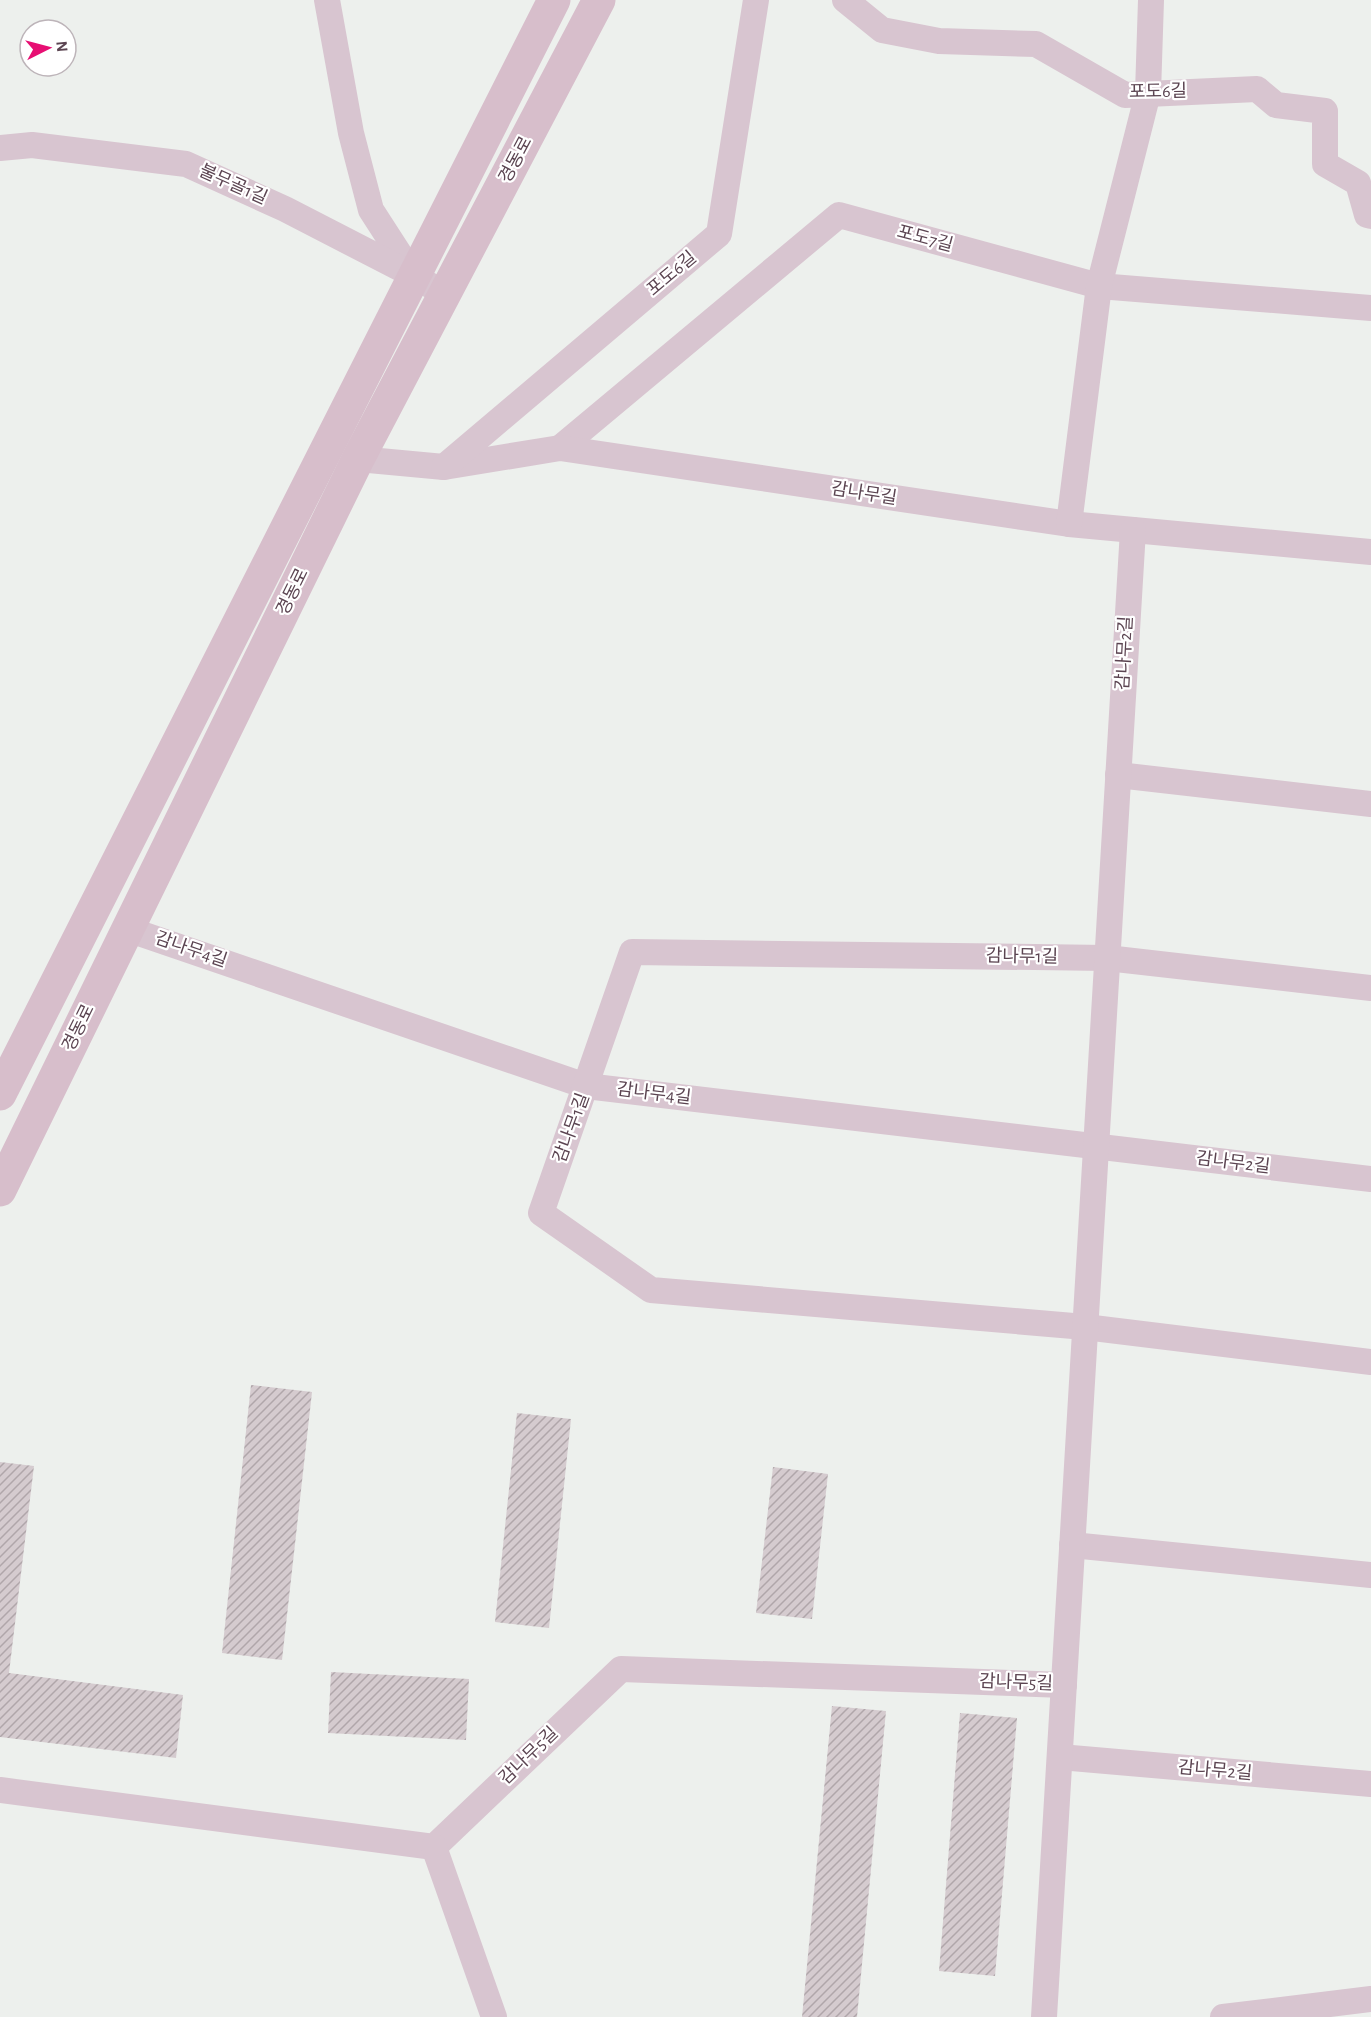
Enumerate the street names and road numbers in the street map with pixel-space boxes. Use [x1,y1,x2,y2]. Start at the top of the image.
street label: 포도6길 [1129,81,1187,102]
street label: 경동로 [496,133,536,186]
street label: 불무골1길 [196,161,270,208]
street label: 포도7길 [895,222,955,255]
street label: 포도6길 [643,248,700,300]
street label: 감나무길 [830,479,898,508]
street label: 경동로 [273,565,312,618]
street label: 감나무2길 [1113,615,1136,691]
street label: 감나무4길 [153,928,230,971]
street label: 감나무1길 [986,946,1058,967]
street label: 경동로 [59,1001,98,1054]
street label: 감나무4길 [616,1080,692,1107]
street label: 감나무1길 [550,1091,593,1165]
street label: 감나무2길 [1195,1149,1271,1176]
street label: 감나무5길 [979,1672,1053,1693]
street label: 감나무5길 [496,1723,562,1788]
street label: 감나무2길 [1177,1758,1253,1783]

